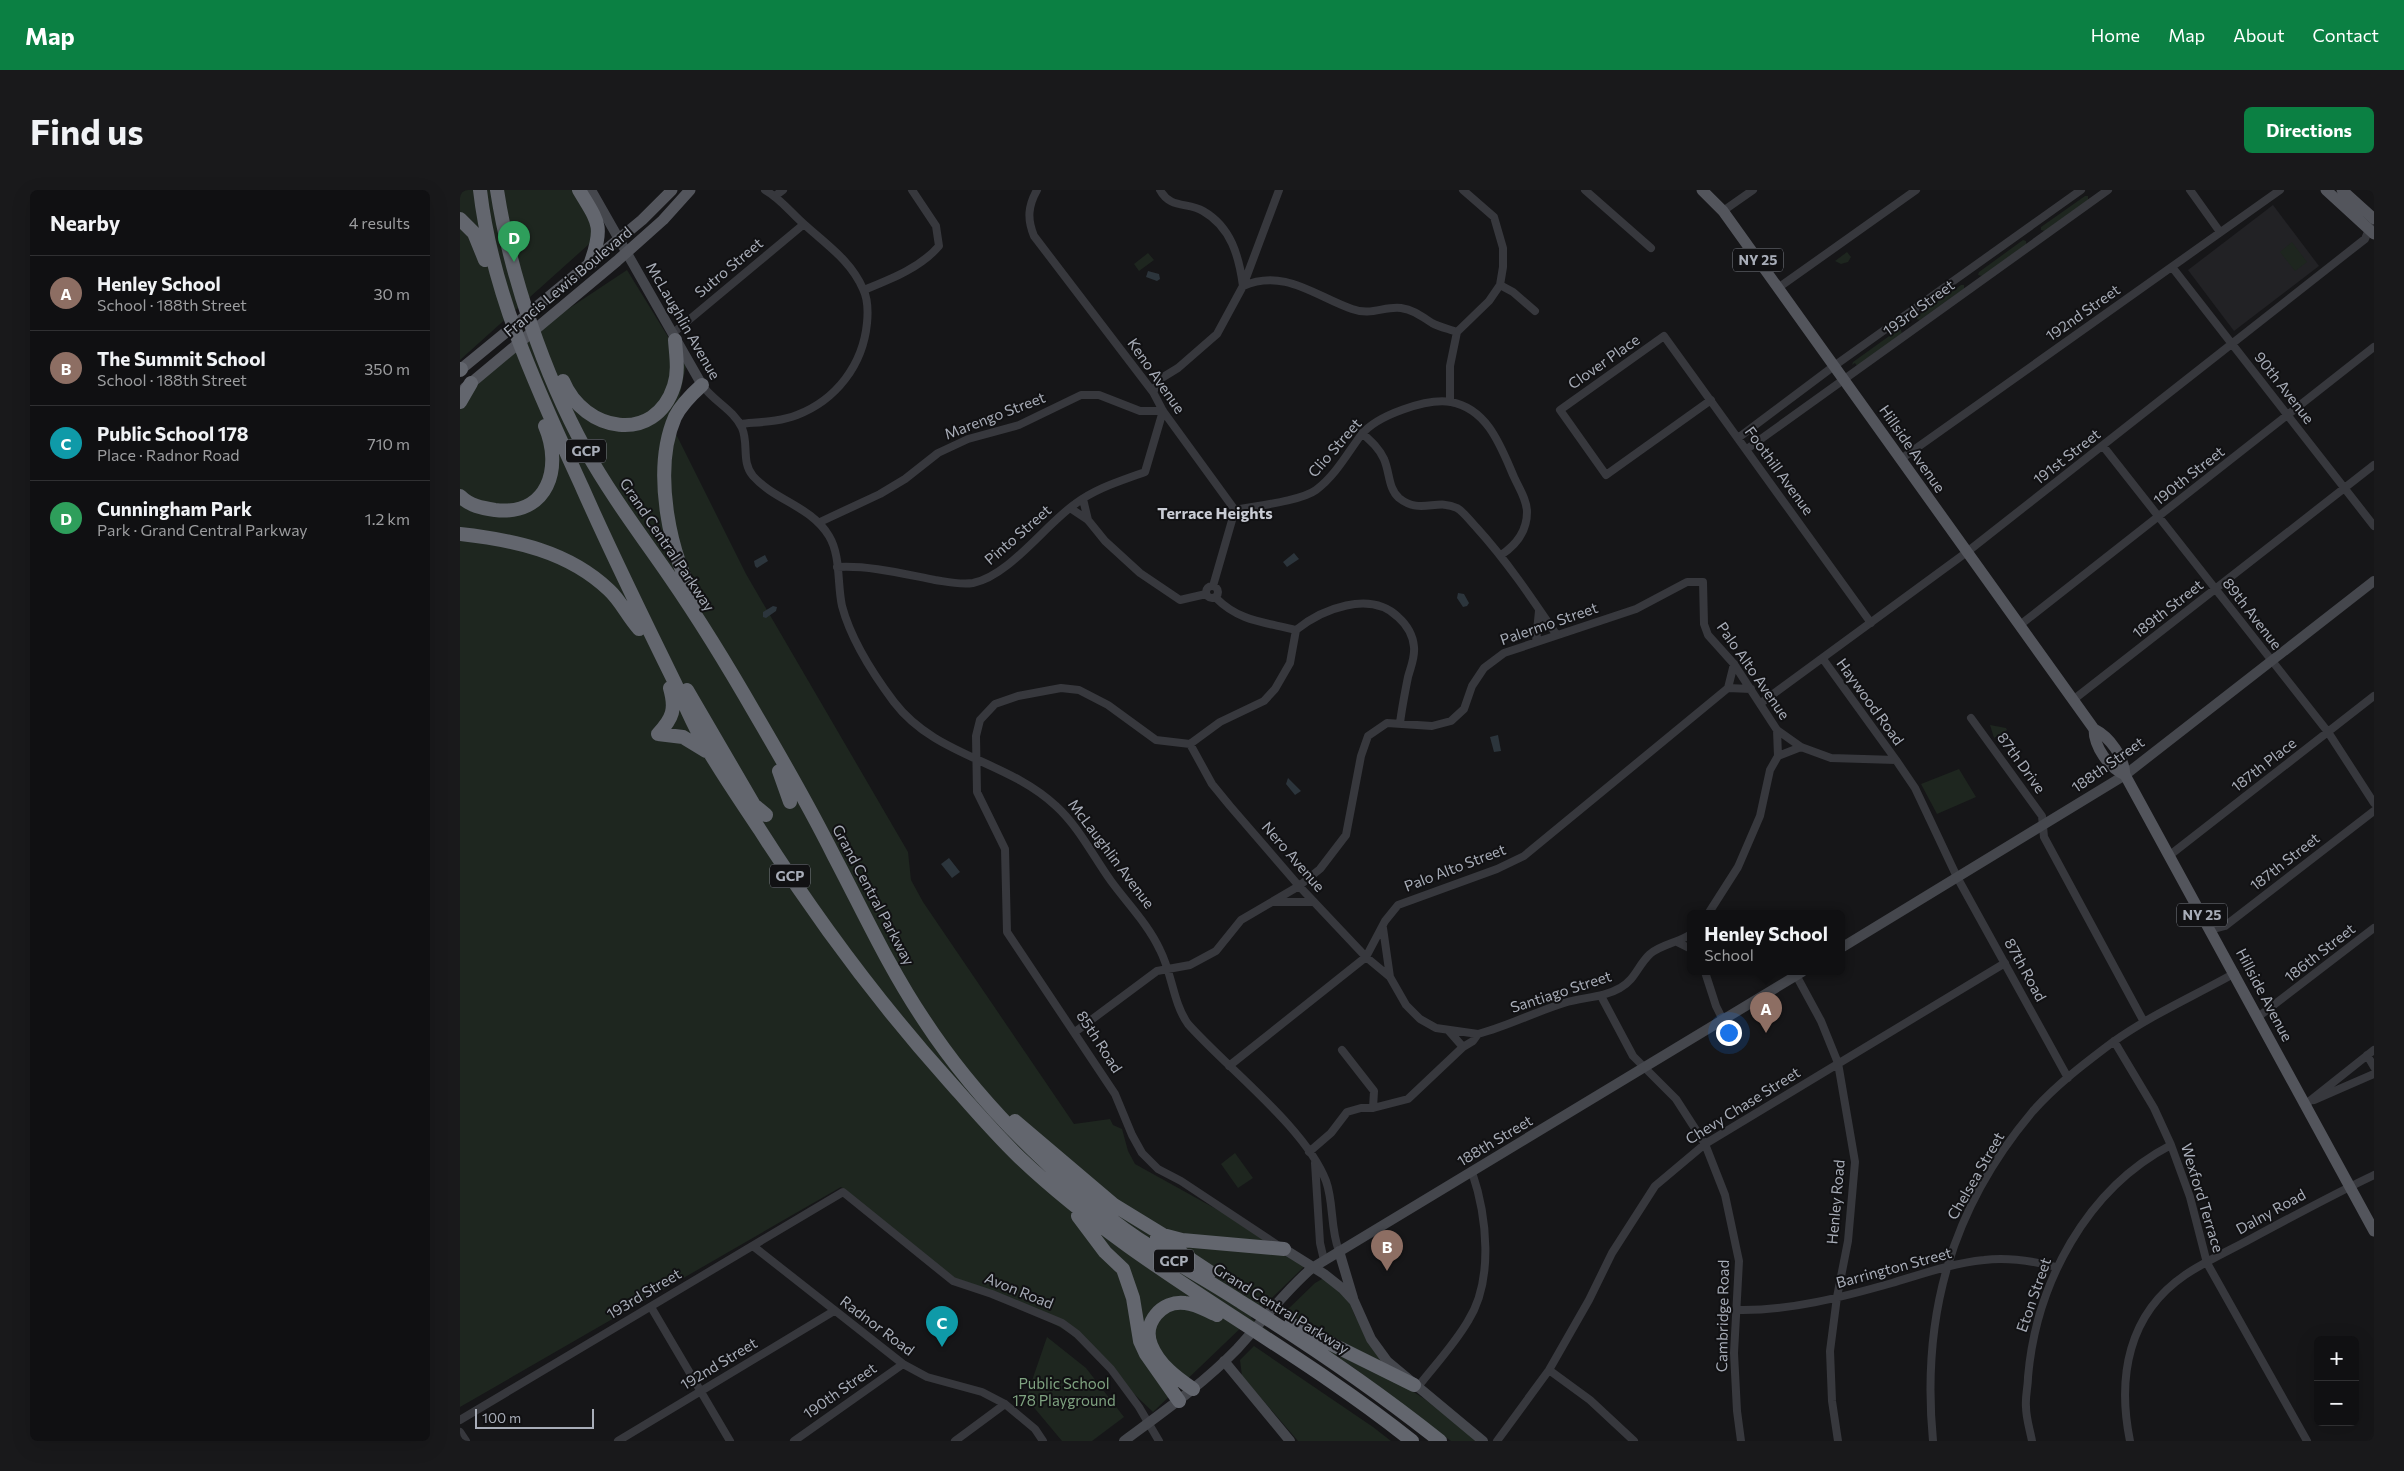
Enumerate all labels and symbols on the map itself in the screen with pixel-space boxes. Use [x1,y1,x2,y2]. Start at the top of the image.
pin: D [498,221,530,262]
street label: Francis Lewis Boulevard [500,222,635,340]
street label: Sutro Street [691,234,766,301]
road number: NY 25 [1733,248,1783,272]
street label: McLaughlin Avenue [643,259,725,382]
street label: 193rd Street [1879,275,1958,339]
street label: 192nd Street [2042,280,2123,344]
street label: Clover Place [1564,330,1643,392]
street label: Keno Avenue [1124,334,1189,417]
street label: 90th Avenue [2251,348,2319,427]
street label: Marengo Street [942,388,1048,443]
street label: Hillside Avenue [1876,401,1950,496]
street label: Clio Street [1304,414,1365,480]
street label: Foothill Avenue [1742,423,1818,518]
street label: 191st Street [2029,424,2104,488]
road number: GCP [566,440,606,462]
street label: 190th Street [2149,442,2228,509]
street label: Grand Central Parkway [617,474,719,615]
street label: Pinto Street [980,501,1054,568]
district label: Terrace Heights [1157,503,1273,522]
street label: 89th Avenue [2219,574,2286,653]
street label: 189th Street [2128,575,2206,641]
street label: Palermo Street [1497,598,1600,648]
street label: Palo Alto Avenue [1713,618,1794,723]
street label: Haywood Road [1833,654,1908,748]
street label: 87th Drive [1994,728,2050,796]
street label: 188th Street [2068,733,2147,796]
street label: 187th Place [2227,733,2299,795]
street label: McLaughlin Avenue [1065,795,1159,912]
street label: Nero Avenue [1258,818,1329,895]
street label: Grand Central Parkway [829,821,919,968]
street label: 187th Street [2246,828,2323,894]
street label: Palo Alto Street [1401,839,1508,895]
road number: GCP [770,864,810,888]
road number: NY 25 [2177,904,2227,926]
street label: 186th Street [2280,919,2358,985]
street label: 87th Road [2001,935,2051,1004]
street label: Hillside Avenue [2233,945,2297,1044]
street label: Santiago Street [1508,966,1614,1016]
pin: A [1750,992,1782,1033]
street label: 85th Road [1073,1007,1127,1076]
your location [1716,1020,1742,1046]
street label: Chevy Chase Street [1682,1063,1803,1148]
street label: 188th Street [1454,1111,1535,1170]
street label: Chelsea Street [1943,1128,2008,1223]
street label: Wexford Terrace [2178,1141,2228,1255]
street label: Henley Road [1822,1159,1848,1245]
street label: Dalny Road [2233,1185,2308,1238]
pin: B [1371,1230,1403,1271]
street label: Barrington Street [1834,1243,1954,1291]
road number: GCP [1154,1250,1194,1272]
street label: Eton Street [2012,1255,2054,1334]
street label: Grand Central Parkway [1210,1259,1353,1357]
street label: Cambridge Road [1712,1260,1732,1372]
street label: 193rd Street [603,1264,684,1322]
street label: Avon Road [982,1268,1056,1312]
street label: Radnor Road [837,1292,918,1359]
pin: C [926,1306,958,1347]
street label: 192nd Street [677,1333,760,1393]
street label: 190th Street [799,1358,880,1422]
park label: Public School 178 Playground [1012,1374,1116,1409]
scale bar [475,1406,594,1429]

